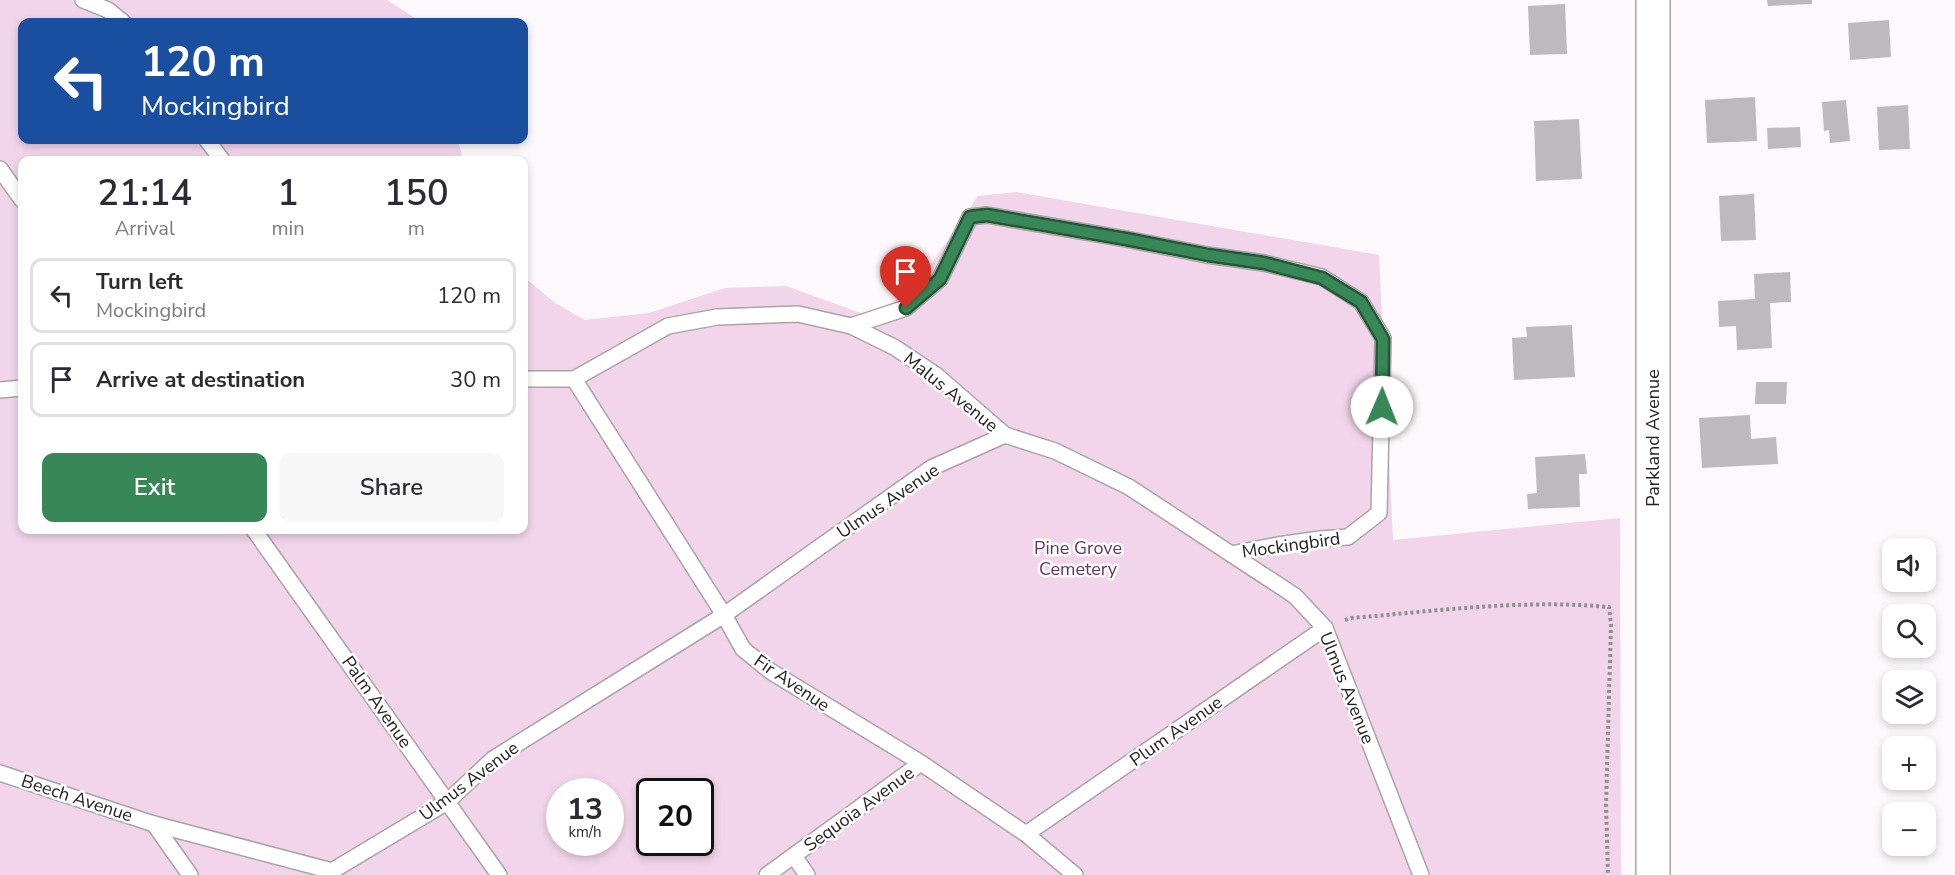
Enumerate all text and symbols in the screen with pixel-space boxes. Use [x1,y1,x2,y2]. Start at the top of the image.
text: 120 m [141,34,265,91]
icon: left [42,42,120,120]
text: Mockingbird [141,88,290,125]
text: 21:14 [97,169,192,218]
text: 1 [277,169,299,218]
text: 150 [384,169,449,218]
text: Arrival [115,215,175,242]
text: min [272,215,305,242]
text: m [408,215,425,242]
pin [880,246,931,308]
icon: arrive [889,255,922,288]
text: Turn left [96,267,183,297]
icon: left [45,279,78,312]
text: 120 m [437,281,501,311]
text: Mockingbird [96,297,206,324]
street label: Malus Avenue [899,347,1003,437]
icon: arrive [45,363,78,396]
text: Arrive at destination [96,365,305,395]
text: 30 m [450,365,501,395]
street label: Parkland Avenue [1641,369,1665,507]
position arrow [1350,375,1414,439]
button: Exit [42,453,267,522]
button: Share [279,453,504,522]
street label: Ulmus Avenue [832,458,944,544]
street label: Mockingbird [1240,526,1342,564]
park label: Pine Grove Cemetery [1034,536,1122,581]
map controls [1882,538,1936,856]
button: sound [1882,538,1936,592]
button: search [1882,604,1936,658]
street label: Ulmus Avenue [1314,629,1380,747]
street label: Fir Avenue [749,649,835,717]
street label: Palm Avenue [336,651,418,753]
button: layers [1882,670,1936,724]
street label: Plum Avenue [1125,690,1227,772]
street label: Ulmus Avenue [414,736,524,826]
button: + [1882,736,1936,790]
street label: Sequoia Avenue [799,761,919,857]
street label: Beech Avenue [18,769,136,827]
speed limit sign: 20 [636,778,714,856]
text: 13 [567,789,603,830]
button: − [1882,802,1936,856]
text: km/h [568,822,602,842]

